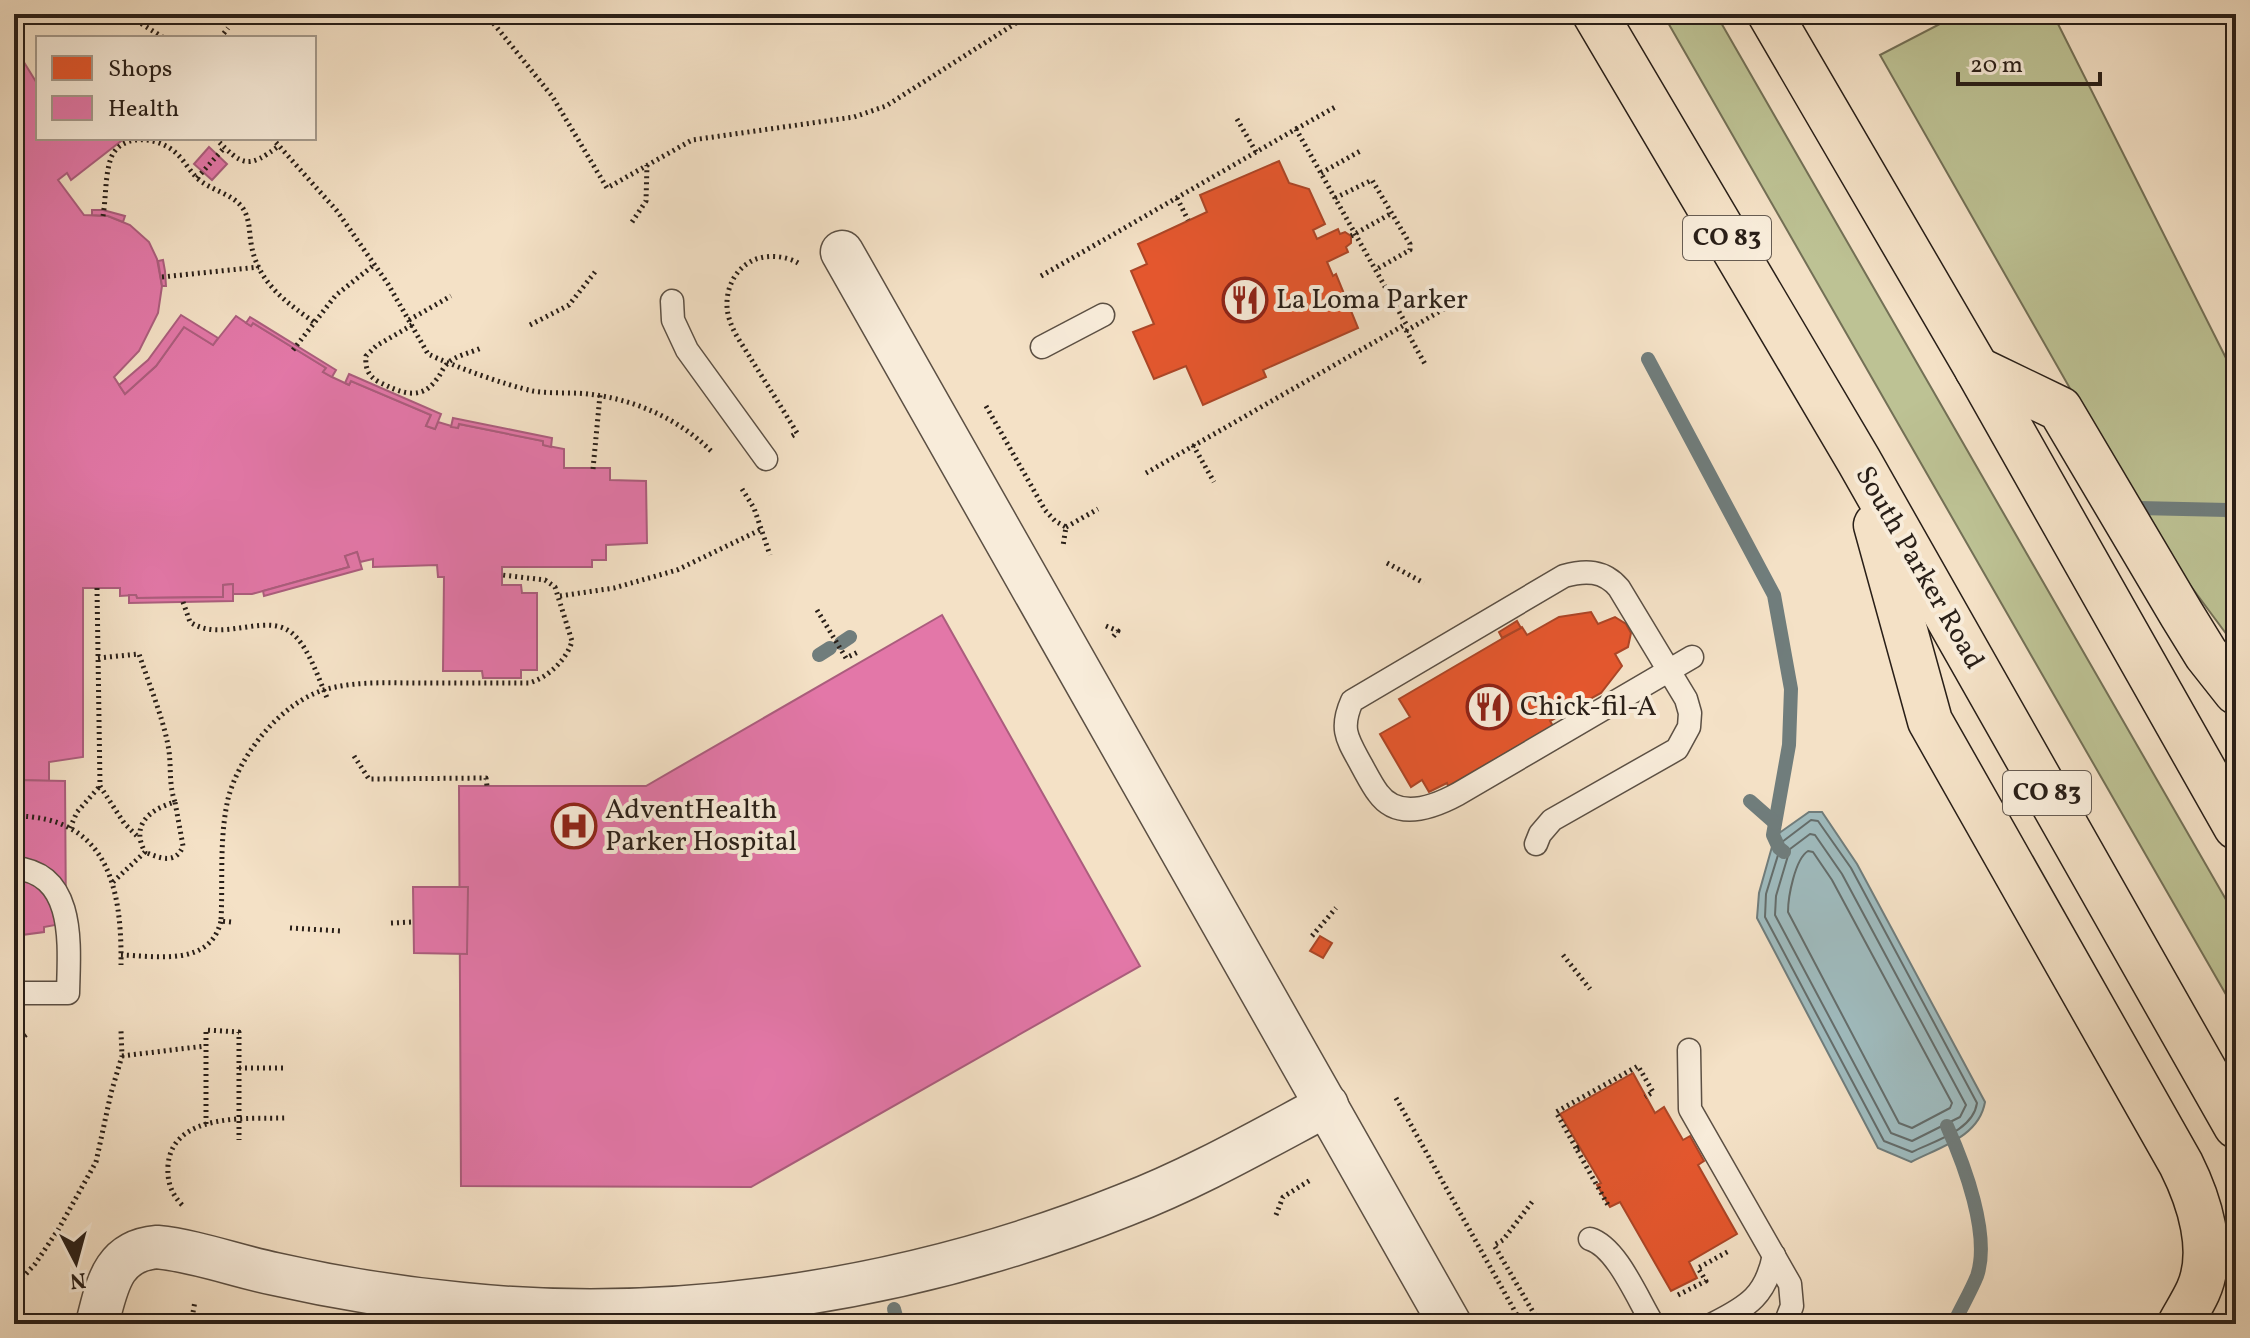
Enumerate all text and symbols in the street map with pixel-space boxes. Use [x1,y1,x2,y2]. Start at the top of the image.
legend [36,36,316,140]
scale bar [1958,36,2100,86]
text: 20 m [1970,49,2023,83]
text: Shops [108,53,172,87]
text: Health [108,93,179,127]
road number: CO 83 [1683,216,1771,260]
restaurant icon: La Loma Parker [1221,276,1269,324]
place label: La Loma Parker [1276,281,1468,320]
street label: South Parker Road [1845,459,1993,677]
restaurant icon: Chick-fil-A [1465,683,1513,731]
place label: Chick-fil-A [1520,688,1657,727]
road number: CO 83 [2003,771,2091,815]
place label: AdventHealth Parker Hospital [605,791,797,862]
hospital icon: AdventHealth Parker Hospital [550,802,598,850]
north arrow [36,1222,116,1302]
text: N [68,1263,87,1296]

